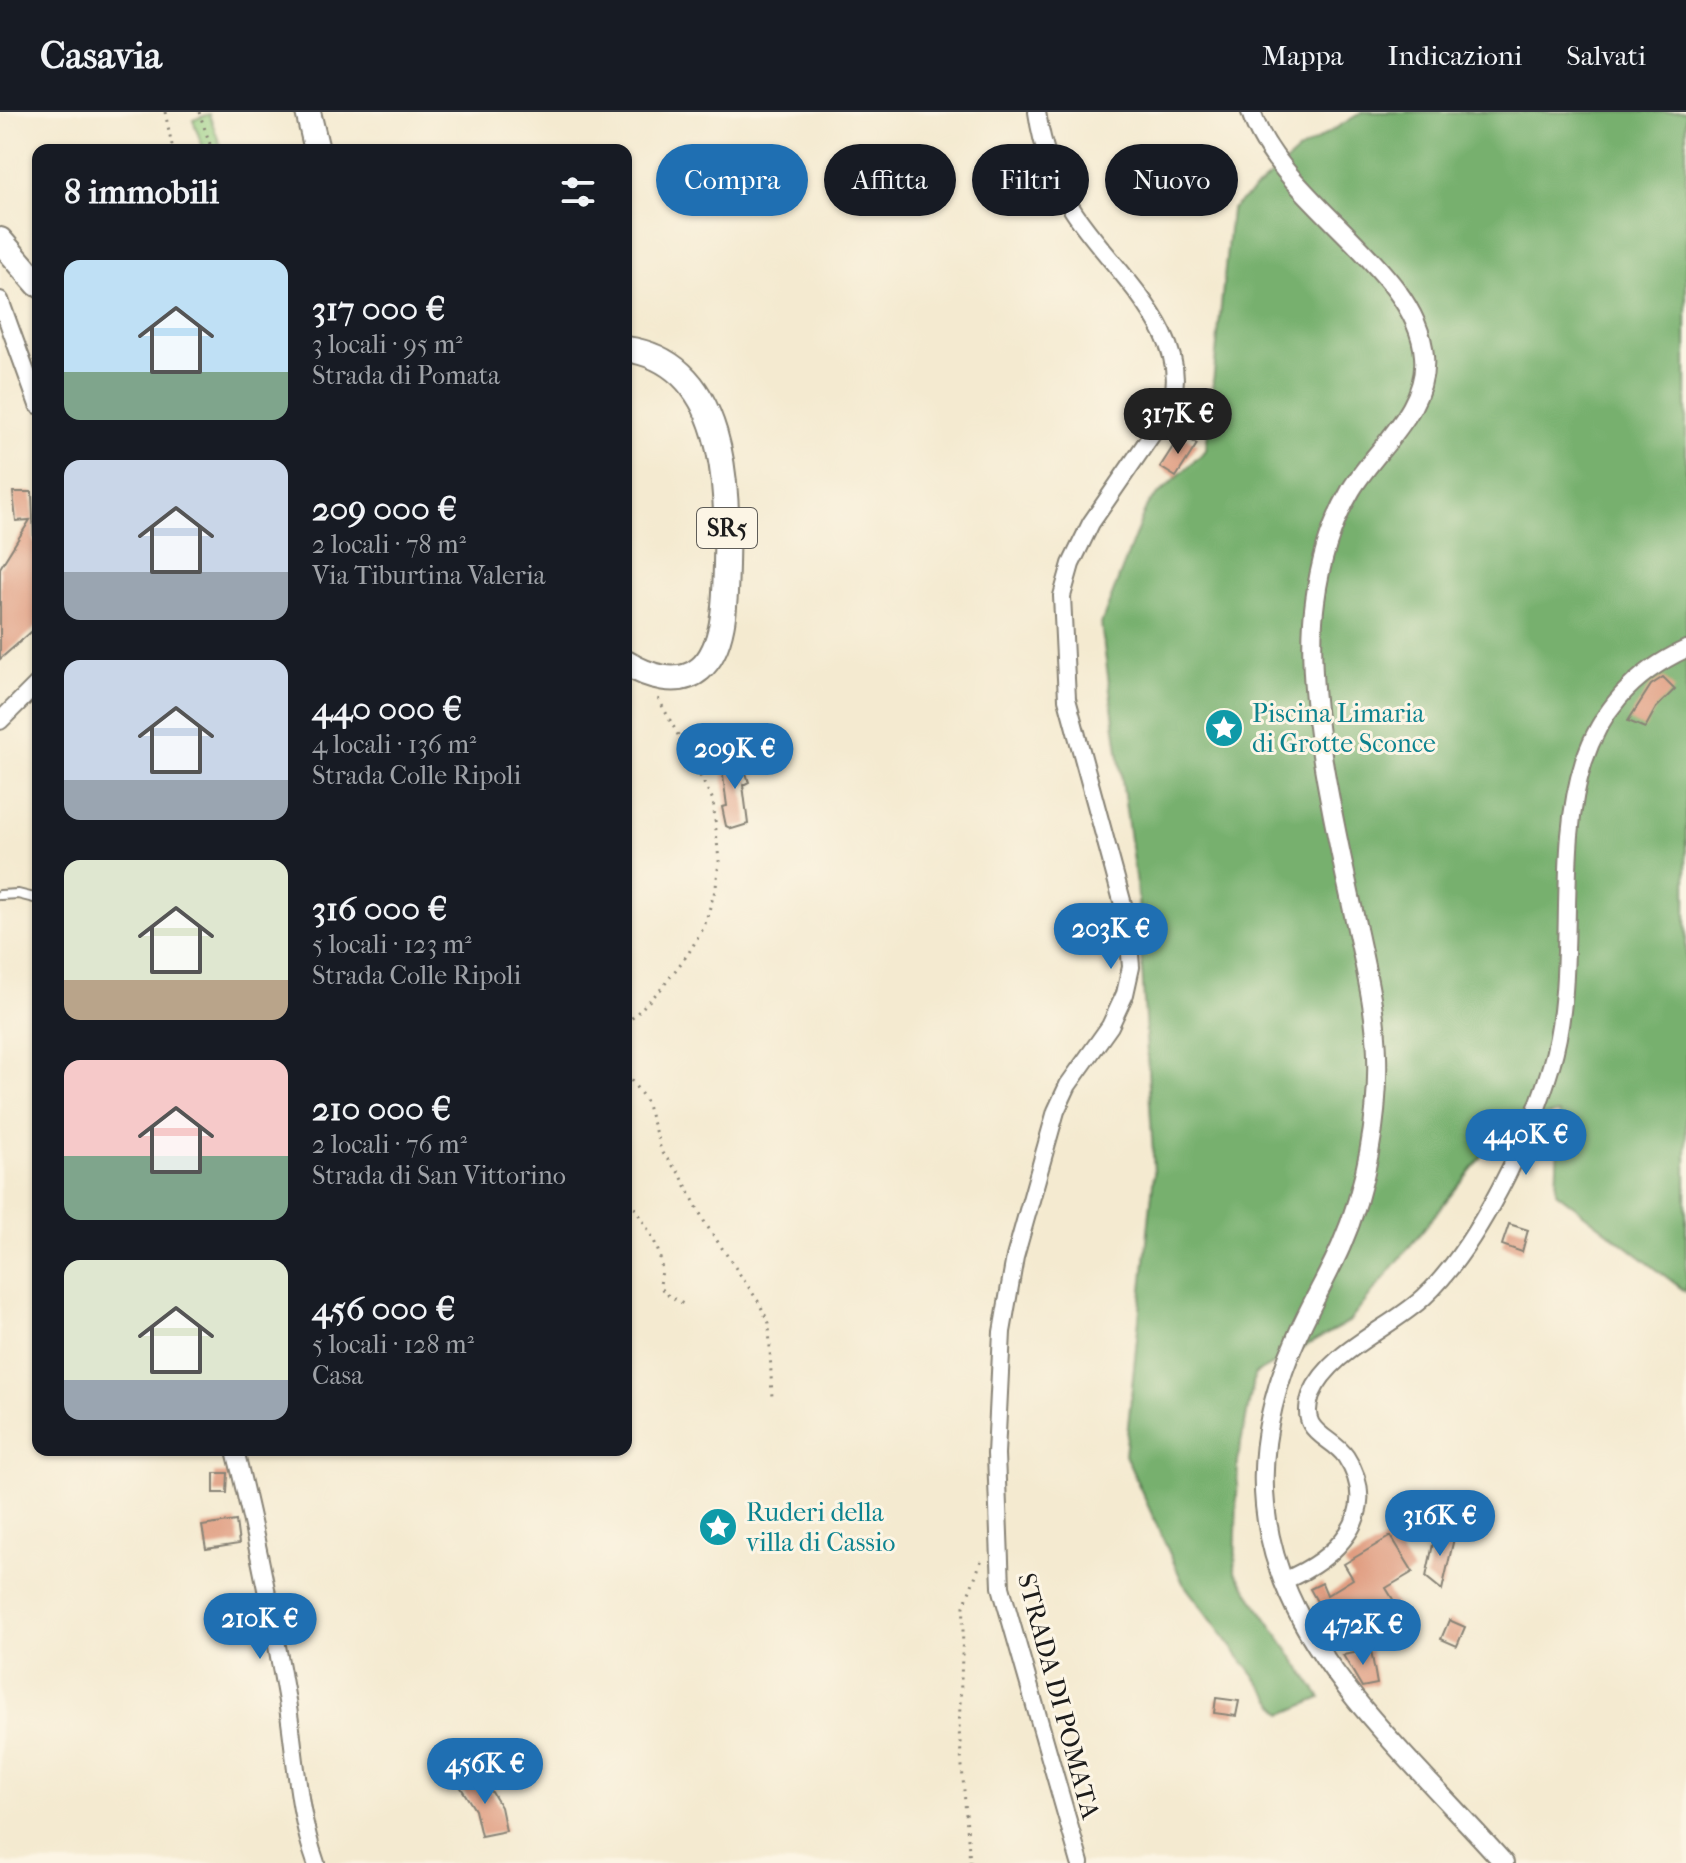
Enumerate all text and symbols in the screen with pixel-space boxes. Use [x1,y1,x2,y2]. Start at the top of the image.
text: Casavia [40,33,162,78]
text: Mappa [1262,39,1344,72]
text: Indicazioni [1388,39,1522,72]
text: Salvati [1566,39,1646,72]
chip: Compra [656,144,808,216]
chip: Affitta [824,144,956,216]
chip: Filtri [972,144,1089,216]
chip: Nuovo [1105,144,1238,216]
icon: filters [556,170,600,214]
text: 8 immobili [64,172,219,212]
text: 317 000 € [312,289,446,329]
icon: home [128,292,224,388]
text: 3 locali · 95 m² [312,329,463,360]
text: Strada di Pomata [312,360,500,391]
pin: 317K € [1113,388,1243,456]
text: 317K € [1142,398,1214,429]
text: 209 000 € [312,489,457,529]
icon: home [128,492,224,588]
road number: SR5 [697,508,757,548]
text: 2 locali · 78 m² [312,529,466,560]
text: Via Tiburtina Valeria [312,560,546,591]
text: 440 000 € [312,689,462,729]
icon: home [128,692,224,788]
place label: Piscina Limaria di Grotte Sconce [1252,698,1436,759]
place icon: Piscina Limaria di Grotte Sconce [1203,707,1245,749]
pin: 209K € [670,723,800,791]
text: 4 locali · 136 m² [312,729,476,760]
text: 209K € [694,733,776,764]
text: Strada Colle Ripoli [312,760,521,791]
text: 316 000 € [312,889,447,929]
icon: home [128,892,224,988]
pin: 203K € [1046,903,1176,971]
text: 203K € [1072,913,1150,944]
text: 5 locali · 123 m² [312,929,472,960]
text: Strada Colle Ripoli [312,960,521,991]
text: 210 000 € [312,1089,451,1129]
icon: home [128,1092,224,1188]
pin: 440K € [1461,1109,1591,1177]
text: 440K € [1483,1119,1569,1150]
text: 2 locali · 76 m² [312,1129,467,1160]
text: Strada di San Vittorino [312,1160,566,1191]
text: 456 000 € [312,1289,455,1329]
icon: home [128,1292,224,1388]
text: 5 locali · 128 m² [312,1329,474,1360]
text: Casa [312,1360,363,1391]
pin: 316K € [1375,1490,1505,1558]
place label: Ruderi della villa di Cassio [746,1497,896,1558]
text: 316K € [1403,1500,1477,1531]
place icon: Ruderi della villa di Cassio [697,1506,739,1548]
street label: STRADA DI POMATA [1011,1570,1107,1824]
pin: 210K € [195,1593,325,1661]
pin: 472K € [1298,1599,1428,1667]
text: 210K € [222,1603,298,1634]
text: 472K € [1323,1609,1403,1640]
pin: 456K € [420,1738,550,1806]
text: 456K € [445,1748,525,1779]

